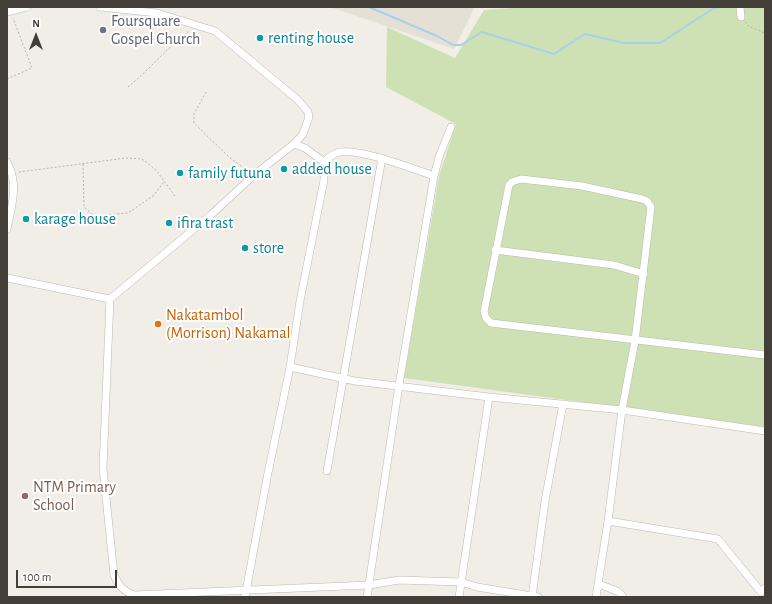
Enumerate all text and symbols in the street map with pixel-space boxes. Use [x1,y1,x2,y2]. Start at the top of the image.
place label: Foursquare Gospel Church [111,11,200,49]
north arrow [16,16,56,56]
text: N [32,18,40,29]
marker: Foursquare Gospel Church [98,25,108,35]
place label: renting house [268,28,354,48]
marker: renting house [255,33,265,43]
place label: added house [292,159,372,179]
place label: family futuna [188,163,272,183]
marker: added house [279,164,289,174]
marker: family futuna [175,168,185,178]
place label: karage house [34,209,116,229]
place label: ifira trast [177,213,233,233]
marker: karage house [21,214,31,224]
marker: ifira trast [164,218,174,228]
place label: store [253,238,284,258]
marker: store [240,243,250,253]
place label: Nakatambol (Morrison) Nakamal [166,305,291,343]
marker: Nakatambol (Morrison) Nakamal [153,319,163,329]
place label: NTM Primary School [33,477,116,515]
marker: NTM Primary School [20,491,30,501]
scale bar [18,562,119,588]
text: 100 m [23,571,51,583]

